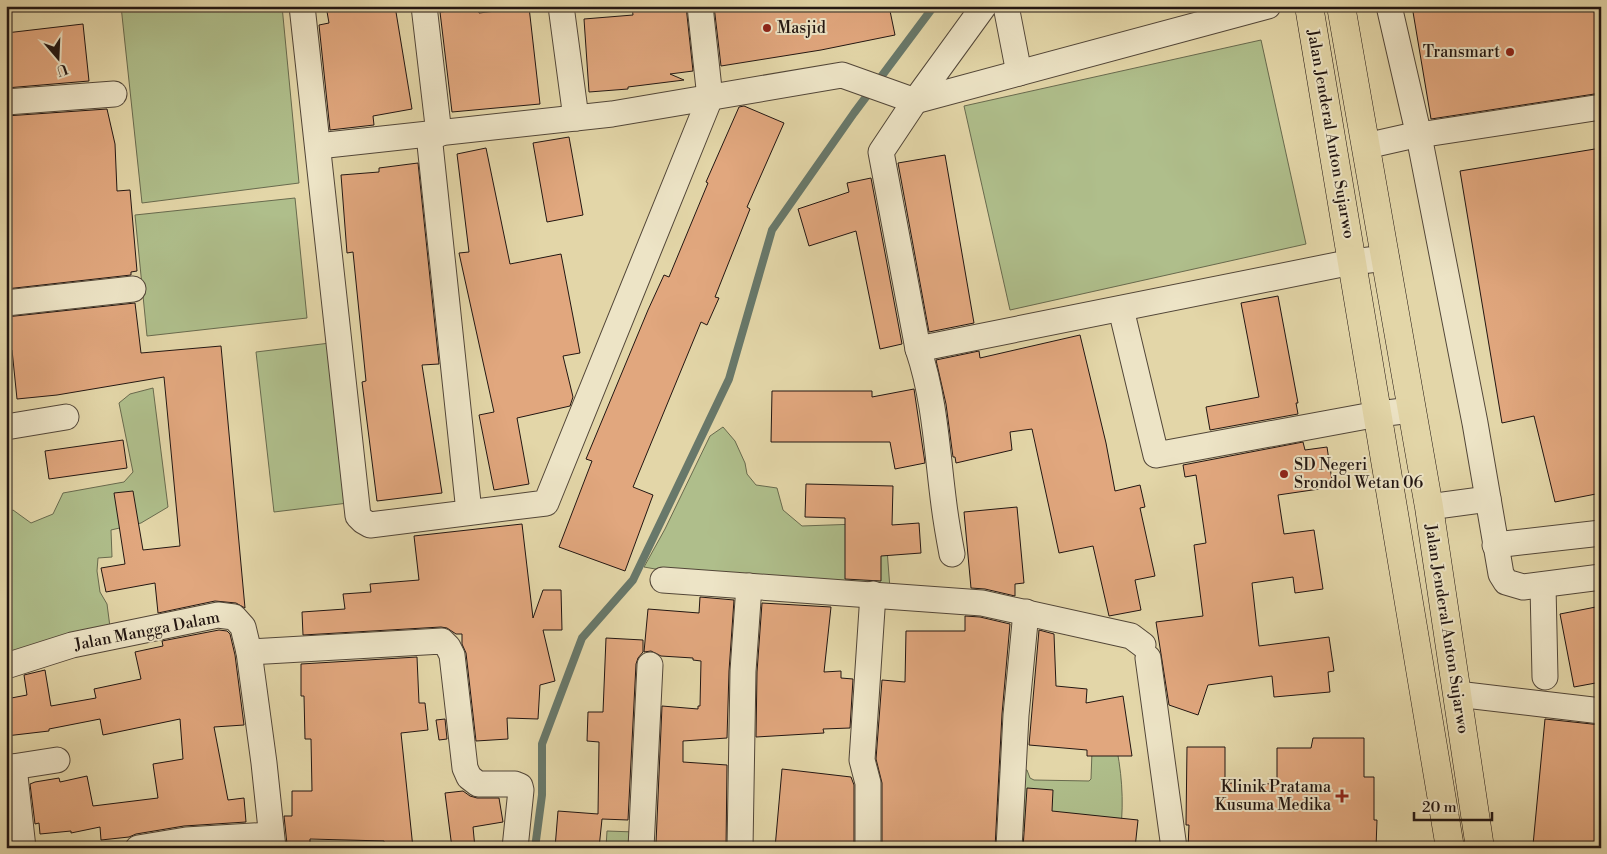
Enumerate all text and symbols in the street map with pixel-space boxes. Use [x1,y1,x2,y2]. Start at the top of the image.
place label: Masjid [777,18,826,38]
marker: Masjid [761,22,773,34]
street label: Jalan Jenderal Anton Sujarwo [1303,27,1359,240]
north arrow [32,32,82,82]
place label: Transmart [1423,42,1500,62]
marker: Transmart [1504,46,1516,58]
text: U [54,59,70,80]
place label: SD Negeri Srondol Wetan 06 [1294,455,1424,493]
marker: SD Negeri Srondol Wetan 06 [1278,468,1290,480]
street label: Jalan Jenderal Anton Sujarwo [1420,522,1473,735]
street label: Jalan Mangga Dalam [72,607,221,655]
place label: Klinik Pratama Kusuma Medika [1215,777,1332,815]
marker: Klinik Pratama Kusuma Medika [1335,789,1349,803]
scale bar [1414,789,1492,821]
text: 20 m [1422,798,1457,817]

